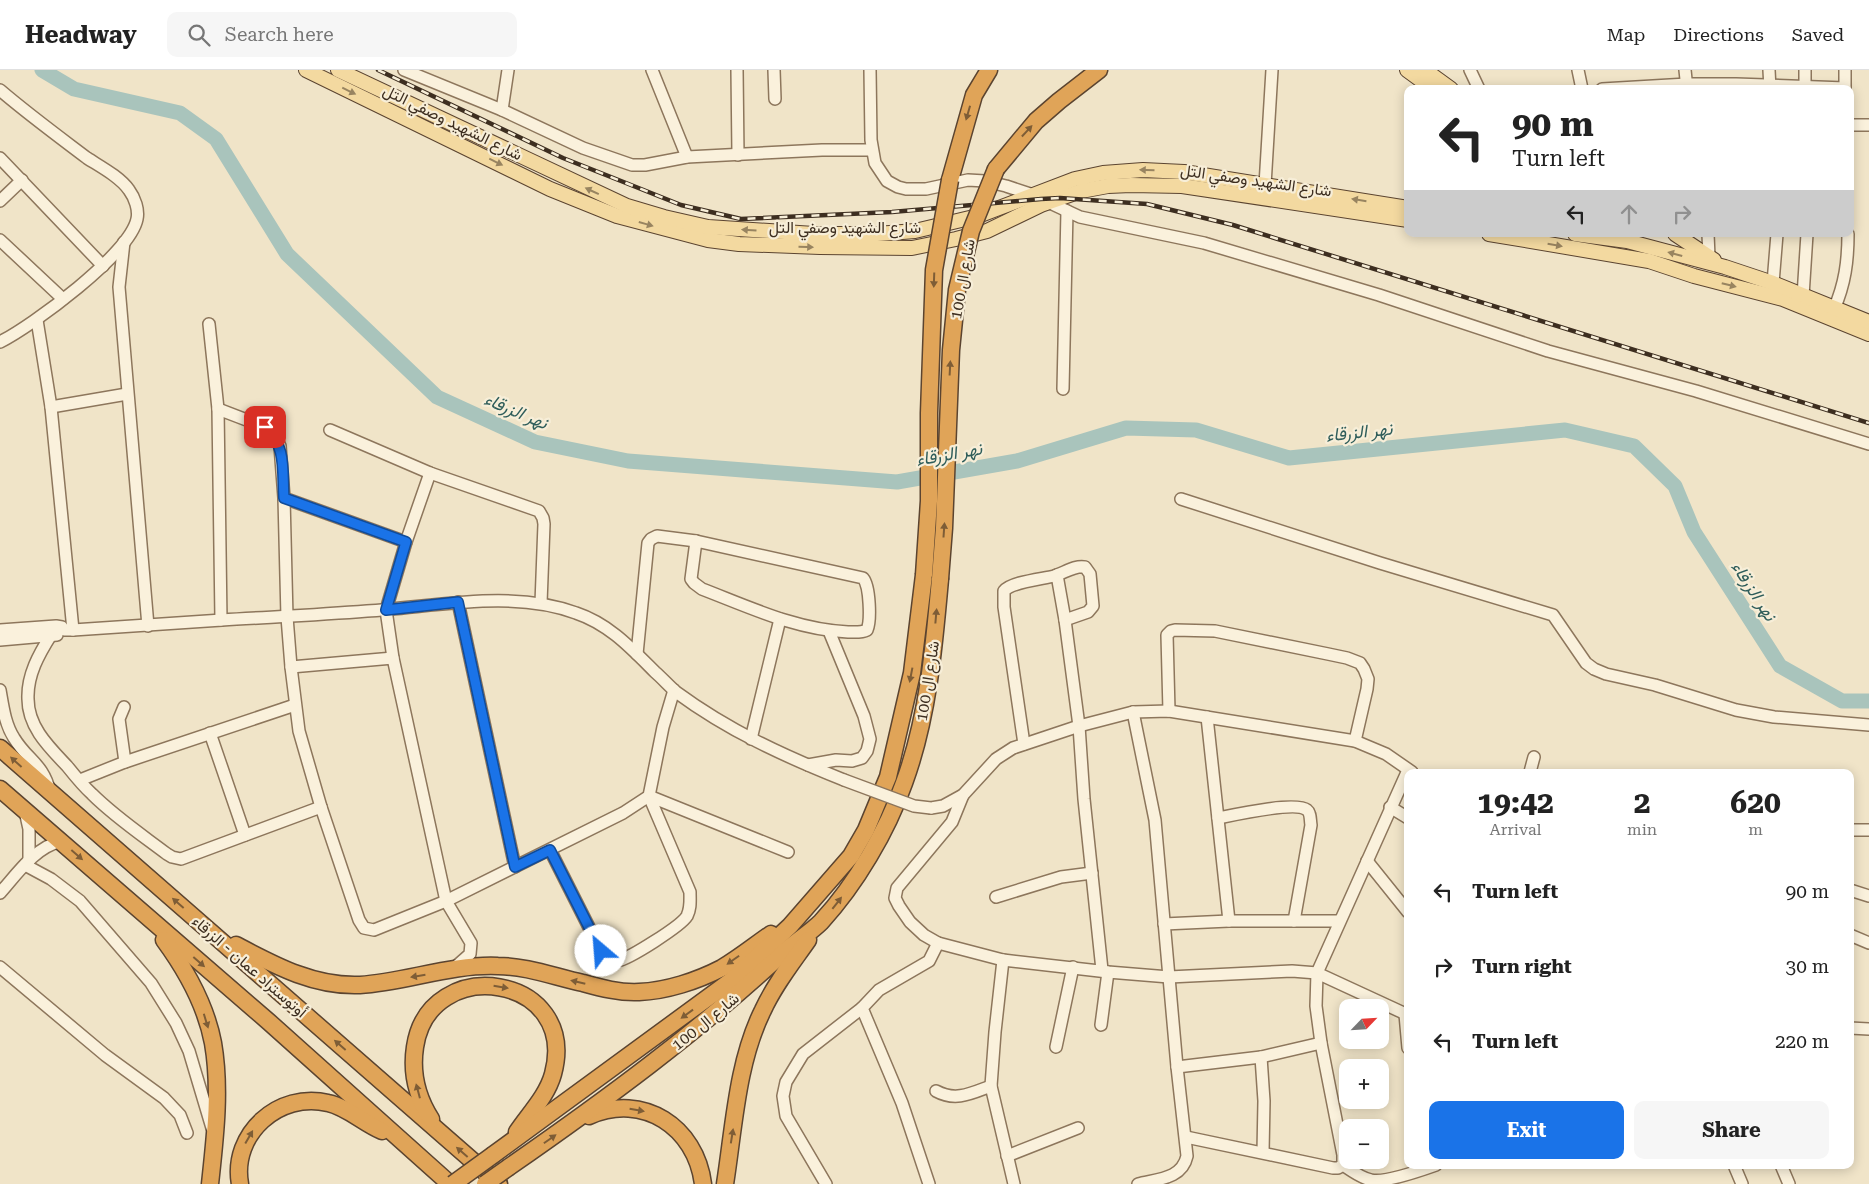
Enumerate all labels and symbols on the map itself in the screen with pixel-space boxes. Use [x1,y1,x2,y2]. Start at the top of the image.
street label: شارع الشهيد وصفي التل [378,80,525,168]
one-way arrow [342,87,356,95]
one-way arrow [964,106,972,121]
one-way arrow [1021,125,1033,137]
one-way arrow [488,158,503,166]
street label: شارع الشهيد وصفي التل [1179,160,1333,204]
one-way arrow [1138,166,1154,174]
one-way arrow [585,187,599,195]
one-way arrow [1351,196,1367,204]
street label: شارع الشهيد وصفي التل [769,218,921,241]
one-way arrow [638,221,653,229]
one-way arrow [741,226,757,234]
street label: شارع ال 100 [946,237,981,321]
one-way arrow [1547,241,1563,249]
one-way arrow [798,243,814,251]
one-way arrow [1667,249,1682,257]
one-way arrow [930,272,938,288]
one-way arrow [1722,281,1737,289]
one-way arrow [947,359,955,375]
water label: نهر الزرقاء [481,388,552,435]
pin [244,406,286,448]
water label: نهر الزرقاء [1325,417,1394,446]
water label: نهر الزرقاء [914,437,985,471]
one-way arrow [940,522,948,538]
water label: نهر الزرقاء [1727,557,1782,626]
one-way arrow [933,608,941,624]
street label: شارع ال 100 [912,640,945,723]
one-way arrow [907,667,915,682]
one-way arrow [10,756,22,768]
one-way arrow [70,849,82,861]
one-way arrow [831,897,842,910]
one-way arrow [172,898,185,909]
street label: أوتوستراد عمان - الزرقاء [188,911,311,1022]
position arrow [574,924,626,976]
one-way arrow [726,955,740,965]
one-way arrow [193,956,205,968]
one-way arrow [410,972,426,980]
one-way arrow [570,978,586,986]
one-way arrow [493,984,509,992]
street label: شارع ال 100 [668,988,744,1056]
north arrow [1339,999,1389,1049]
one-way arrow [681,1009,694,1020]
one-way arrow [203,1013,210,1028]
one-way arrow [334,1039,346,1051]
one-way arrow [413,1083,421,1098]
one-way arrow [629,1107,645,1115]
one-way arrow [729,1127,737,1143]
one-way arrow [245,1130,253,1145]
one-way arrow [543,1134,556,1144]
one-way arrow [456,1147,468,1158]

